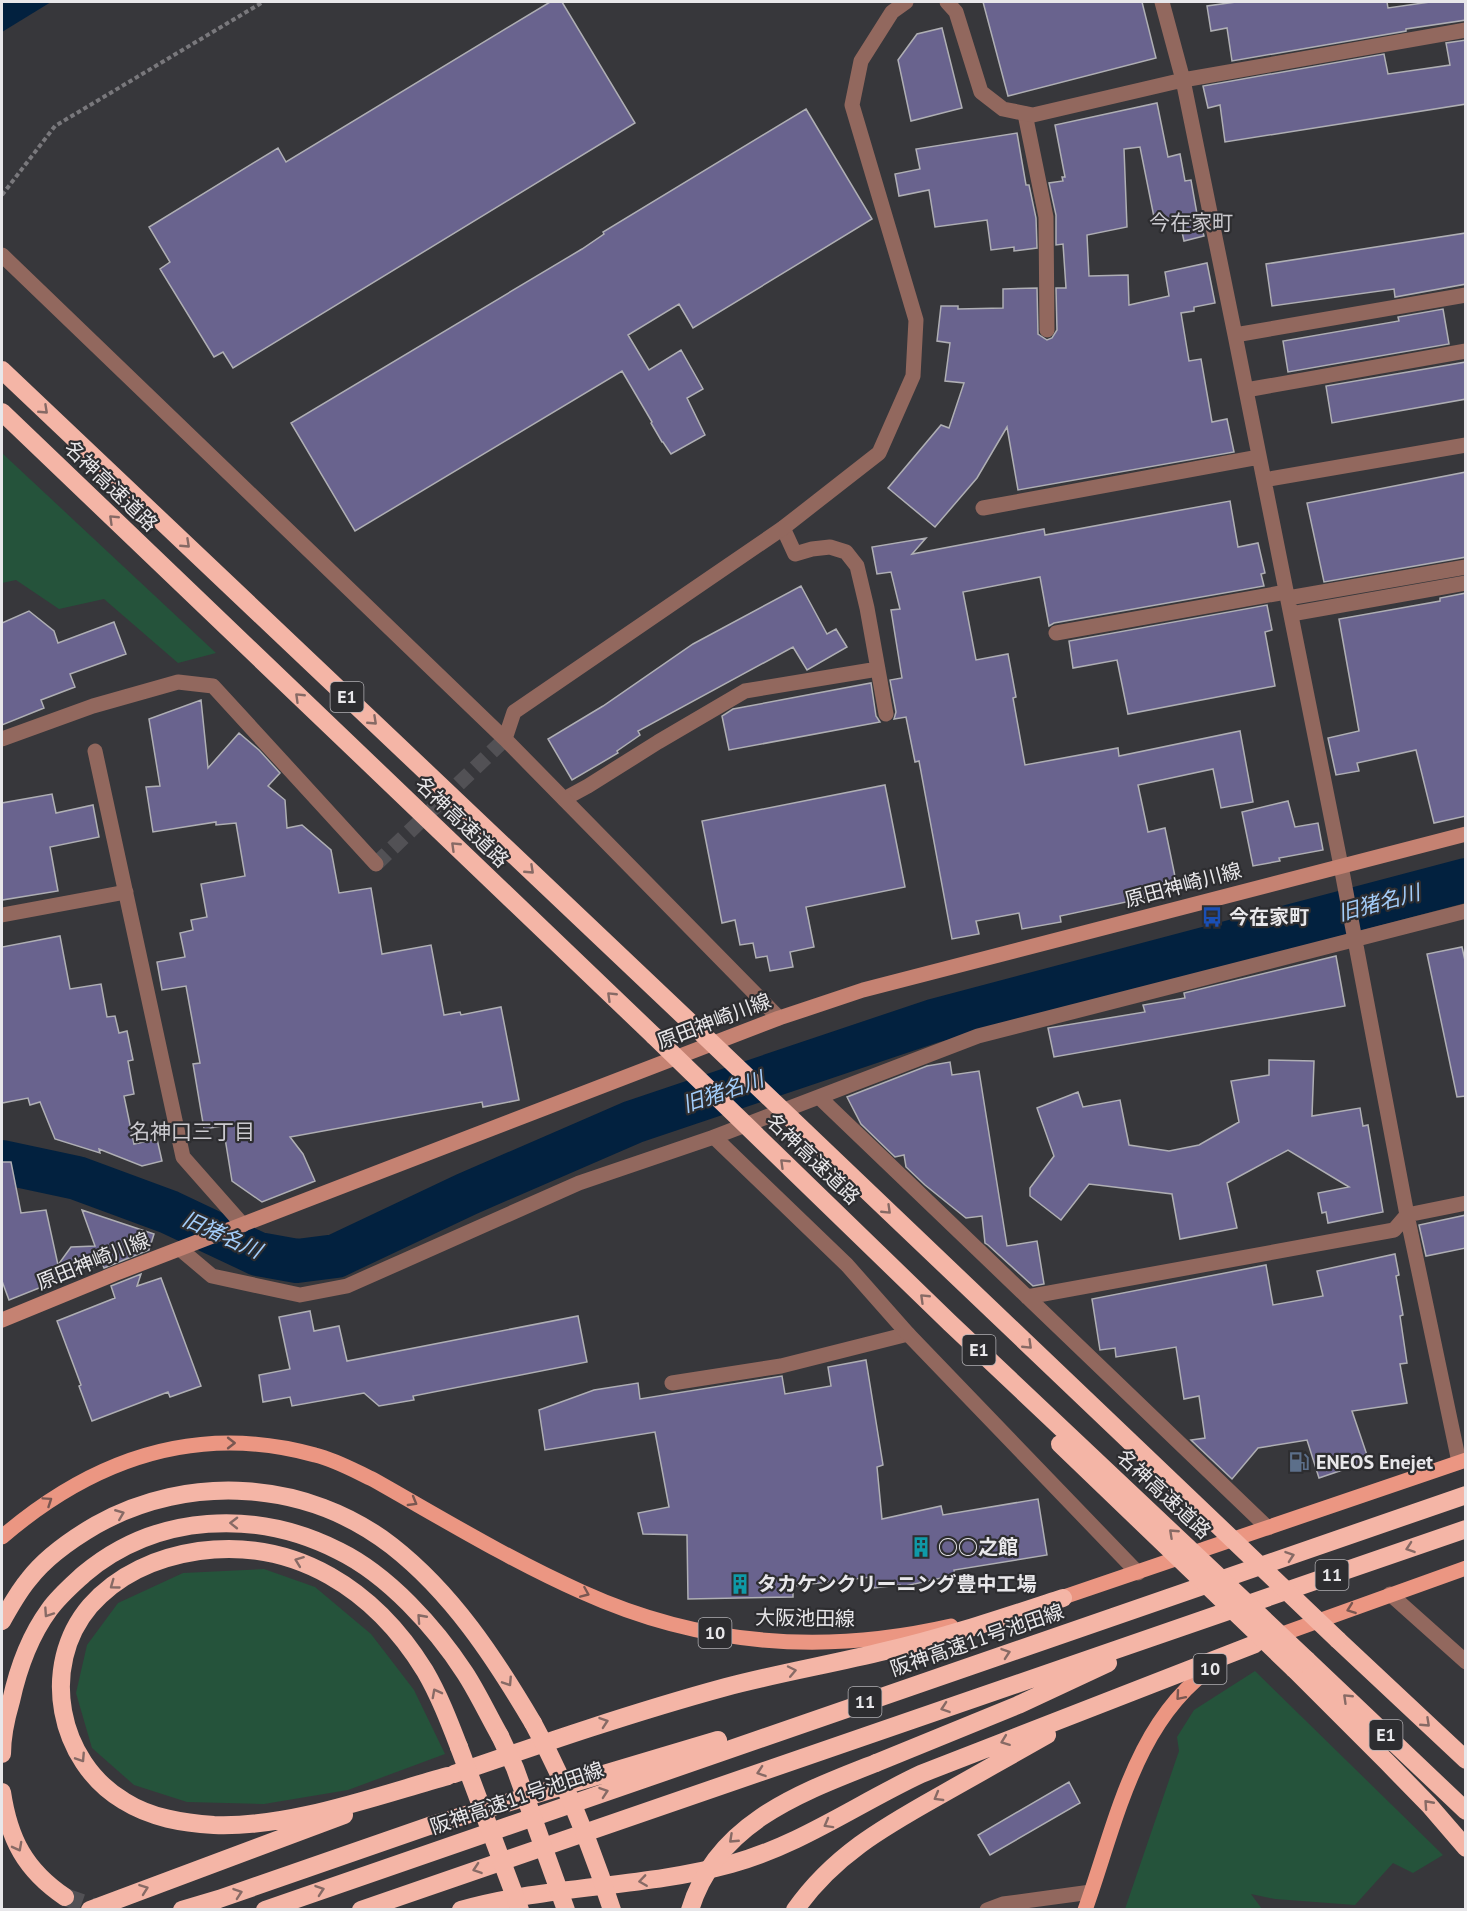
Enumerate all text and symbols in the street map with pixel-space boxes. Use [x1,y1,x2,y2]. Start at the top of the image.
district label: 今在家町 [1149,209,1233,236]
one-way arrow [37,403,48,414]
street label: 名神高速道路 [59,435,163,537]
one-way arrow [109,515,120,526]
one-way arrow [179,537,189,548]
road number: E1 [330,682,364,712]
one-way arrow [296,693,306,704]
one-way arrow [366,714,377,725]
street label: 名神高速道路 [410,771,514,873]
one-way arrow [452,843,463,854]
street label: 原田神崎川線 [1122,857,1244,913]
one-way arrow [523,863,533,874]
water label: 旧猪名川 [1335,878,1425,926]
place label: 今在家町 [1229,904,1309,930]
bus stop icon: 今在家町 [1200,905,1224,929]
street label: 原田神崎川線 [653,987,775,1055]
one-way arrow [608,992,619,1003]
water label: 旧猪名川 [679,1064,769,1118]
street label: 名神高速道路 [761,1108,865,1210]
district label: 名神口三丁目 [129,1118,255,1145]
one-way arrow [781,1159,792,1170]
one-way arrow [881,1203,891,1214]
water label: 旧猪名川 [178,1205,268,1265]
street label: 原田神崎川線 [32,1226,154,1296]
one-way arrow [921,1295,932,1306]
road number: E1 [962,1335,996,1365]
one-way arrow [1022,1338,1032,1349]
one-way arrow [226,1437,235,1449]
street label: 名神高速道路 [1111,1444,1217,1544]
place label: ENEOS Enejet [1316,1449,1433,1475]
fuel station icon: ENEOS Enejet [1287,1450,1311,1474]
one-way arrow [407,1495,417,1506]
one-way arrow [41,1497,52,1508]
one-way arrow [113,1509,124,1521]
one-way arrow [230,1516,239,1529]
one-way arrow [1169,1530,1180,1541]
place label: ○○之館 [938,1534,1018,1560]
building icon: ○○之館 [909,1535,933,1559]
one-way arrow [1405,1540,1416,1553]
one-way arrow [1284,1550,1295,1563]
one-way arrow [294,1556,305,1569]
road number: 11 [1316,1560,1348,1590]
place label: タカケンクリーニング豊中工場 [757,1571,1036,1597]
building icon: タカケンクリーニング豊中工場 [728,1572,752,1596]
one-way arrow [109,1578,120,1589]
one-way arrow [579,1586,590,1598]
street label: 阪神高速11号池田線 [887,1598,1067,1682]
one-way arrow [1346,1601,1357,1614]
street label: 大阪池田線 [755,1604,855,1632]
one-way arrow [44,1606,55,1617]
one-way arrow [417,1614,428,1625]
road number: 10 [698,1618,732,1648]
one-way arrow [1000,1648,1011,1661]
road number: 10 [1194,1654,1226,1684]
one-way arrow [787,1665,797,1678]
one-way arrow [501,1676,513,1686]
road number: 11 [848,1687,882,1717]
one-way arrow [432,1688,444,1699]
one-way arrow [1176,1690,1187,1700]
one-way arrow [1343,1694,1354,1705]
one-way arrow [940,1701,951,1714]
one-way arrow [1420,1716,1430,1727]
one-way arrow [598,1717,609,1730]
road number: E1 [1370,1720,1402,1750]
one-way arrow [1000,1734,1010,1747]
one-way arrow [74,1751,85,1762]
street label: 阪神高速11号池田線 [427,1756,607,1840]
one-way arrow [756,1764,767,1777]
one-way arrow [598,1787,608,1800]
one-way arrow [934,1790,944,1801]
one-way arrow [1424,1800,1435,1811]
one-way arrow [824,1817,835,1828]
one-way arrow [729,1832,740,1843]
one-way arrow [11,1841,22,1852]
one-way arrow [472,1862,483,1875]
one-way arrow [639,1874,648,1887]
one-way arrow [139,1884,149,1897]
one-way arrow [314,1885,325,1898]
one-way arrow [232,1887,243,1900]

